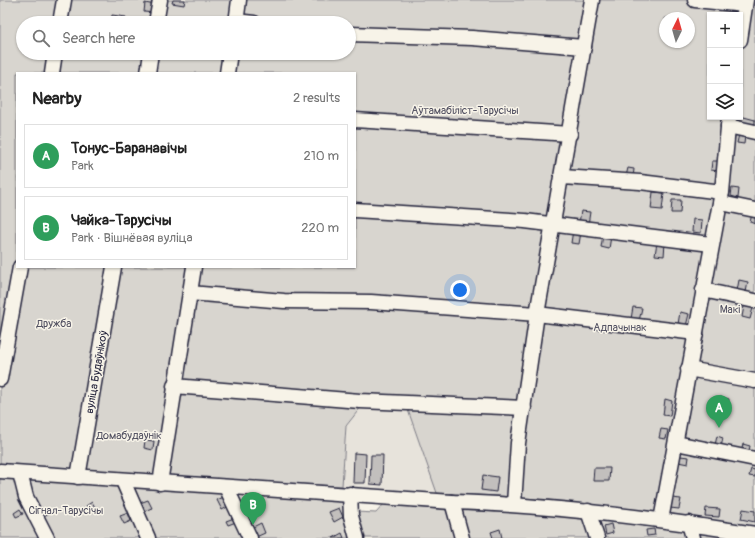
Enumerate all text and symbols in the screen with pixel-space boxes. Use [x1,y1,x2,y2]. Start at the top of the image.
north arrow [659,12,695,48]
map controls [707,12,743,120]
button: + [707,12,743,48]
search box [16,16,356,60]
icon: search [30,27,52,49]
text: Search here [62,29,135,48]
button: − [707,48,743,84]
button: layers [707,84,743,120]
text: Nearby [32,88,81,109]
text: 2 results [293,90,340,106]
park label: Аўтамабіліст-Тарусічы [411,104,519,117]
text: Тонус-Баранавічы [71,139,187,158]
text: A [42,148,50,164]
text: 210 m [303,148,339,164]
text: Park [71,158,94,174]
text: Чайка-Тарусічы [71,211,172,230]
text: B [42,220,50,236]
text: 220 m [301,220,339,236]
text: Park · Вішнёвая вуліца [71,230,193,246]
your location [450,280,470,300]
park label: Макі [720,303,740,316]
park label: Дружба [36,317,71,330]
park label: Адпачынак [593,321,647,334]
street label: вуліца Будаўнікоў [83,329,110,414]
pin: A [706,395,732,428]
park label: Домабудаўнік [95,429,162,442]
pin: B [240,492,266,525]
park label: Сігнал-Тарусічы [29,504,103,517]

